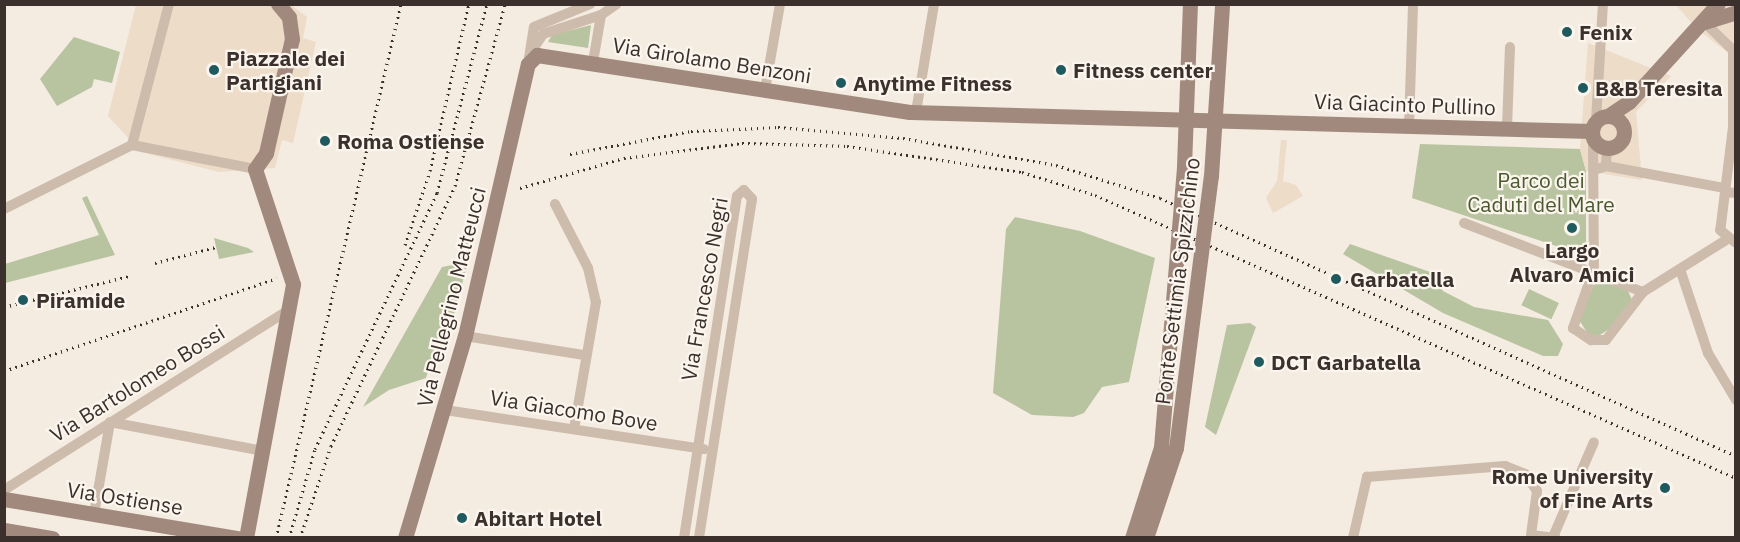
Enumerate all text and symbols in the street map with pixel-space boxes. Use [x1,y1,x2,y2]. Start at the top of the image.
place label: Fenix [1579,19,1633,45]
marker: Fenix [1560,25,1574,39]
street label: Via Girolamo Benzoni [611,32,813,88]
place label: Piazzale dei Partigiani [226,45,345,95]
place label: Fitness center [1073,57,1213,83]
marker: Piazzale dei Partigiani [207,63,221,77]
marker: Fitness center [1054,63,1068,77]
place label: Anytime Fitness [853,70,1012,96]
place label: B&B Teresita [1595,75,1723,101]
marker: Anytime Fitness [834,76,848,90]
marker: B&B Teresita [1576,81,1590,95]
street label: Via Giacinto Pullino [1314,88,1496,120]
place label: Roma Ostiense [337,128,485,154]
marker: Roma Ostiense [318,134,332,148]
street label: Ponte Settimia Spizzichino [1149,156,1205,406]
park label: Parco dei Caduti del Mare [1467,167,1615,217]
street label: Via Pellegrino Matteucci [411,184,491,410]
street label: Via Francesco Negri [675,195,733,383]
marker: Largo Alvaro Amici [1565,221,1579,235]
place label: Largo Alvaro Amici [1510,237,1634,287]
place label: Garbatella [1350,266,1454,292]
marker: Garbatella [1327,270,1345,288]
place label: Piramide [36,287,125,313]
marker: Piramide [14,291,32,309]
street label: Via Bartolomeo Bossi [45,319,229,447]
place label: DCT Garbatella [1271,349,1421,375]
marker: DCT Garbatella [1252,355,1266,369]
street label: Via Giacomo Bove [488,384,660,436]
place label: Rome University of Fine Arts [1491,463,1653,513]
street label: Via Ostiense [65,476,185,520]
marker: Rome University of Fine Arts [1658,481,1672,495]
place label: Abitart Hotel [474,505,602,531]
marker: Abitart Hotel [455,511,469,525]

